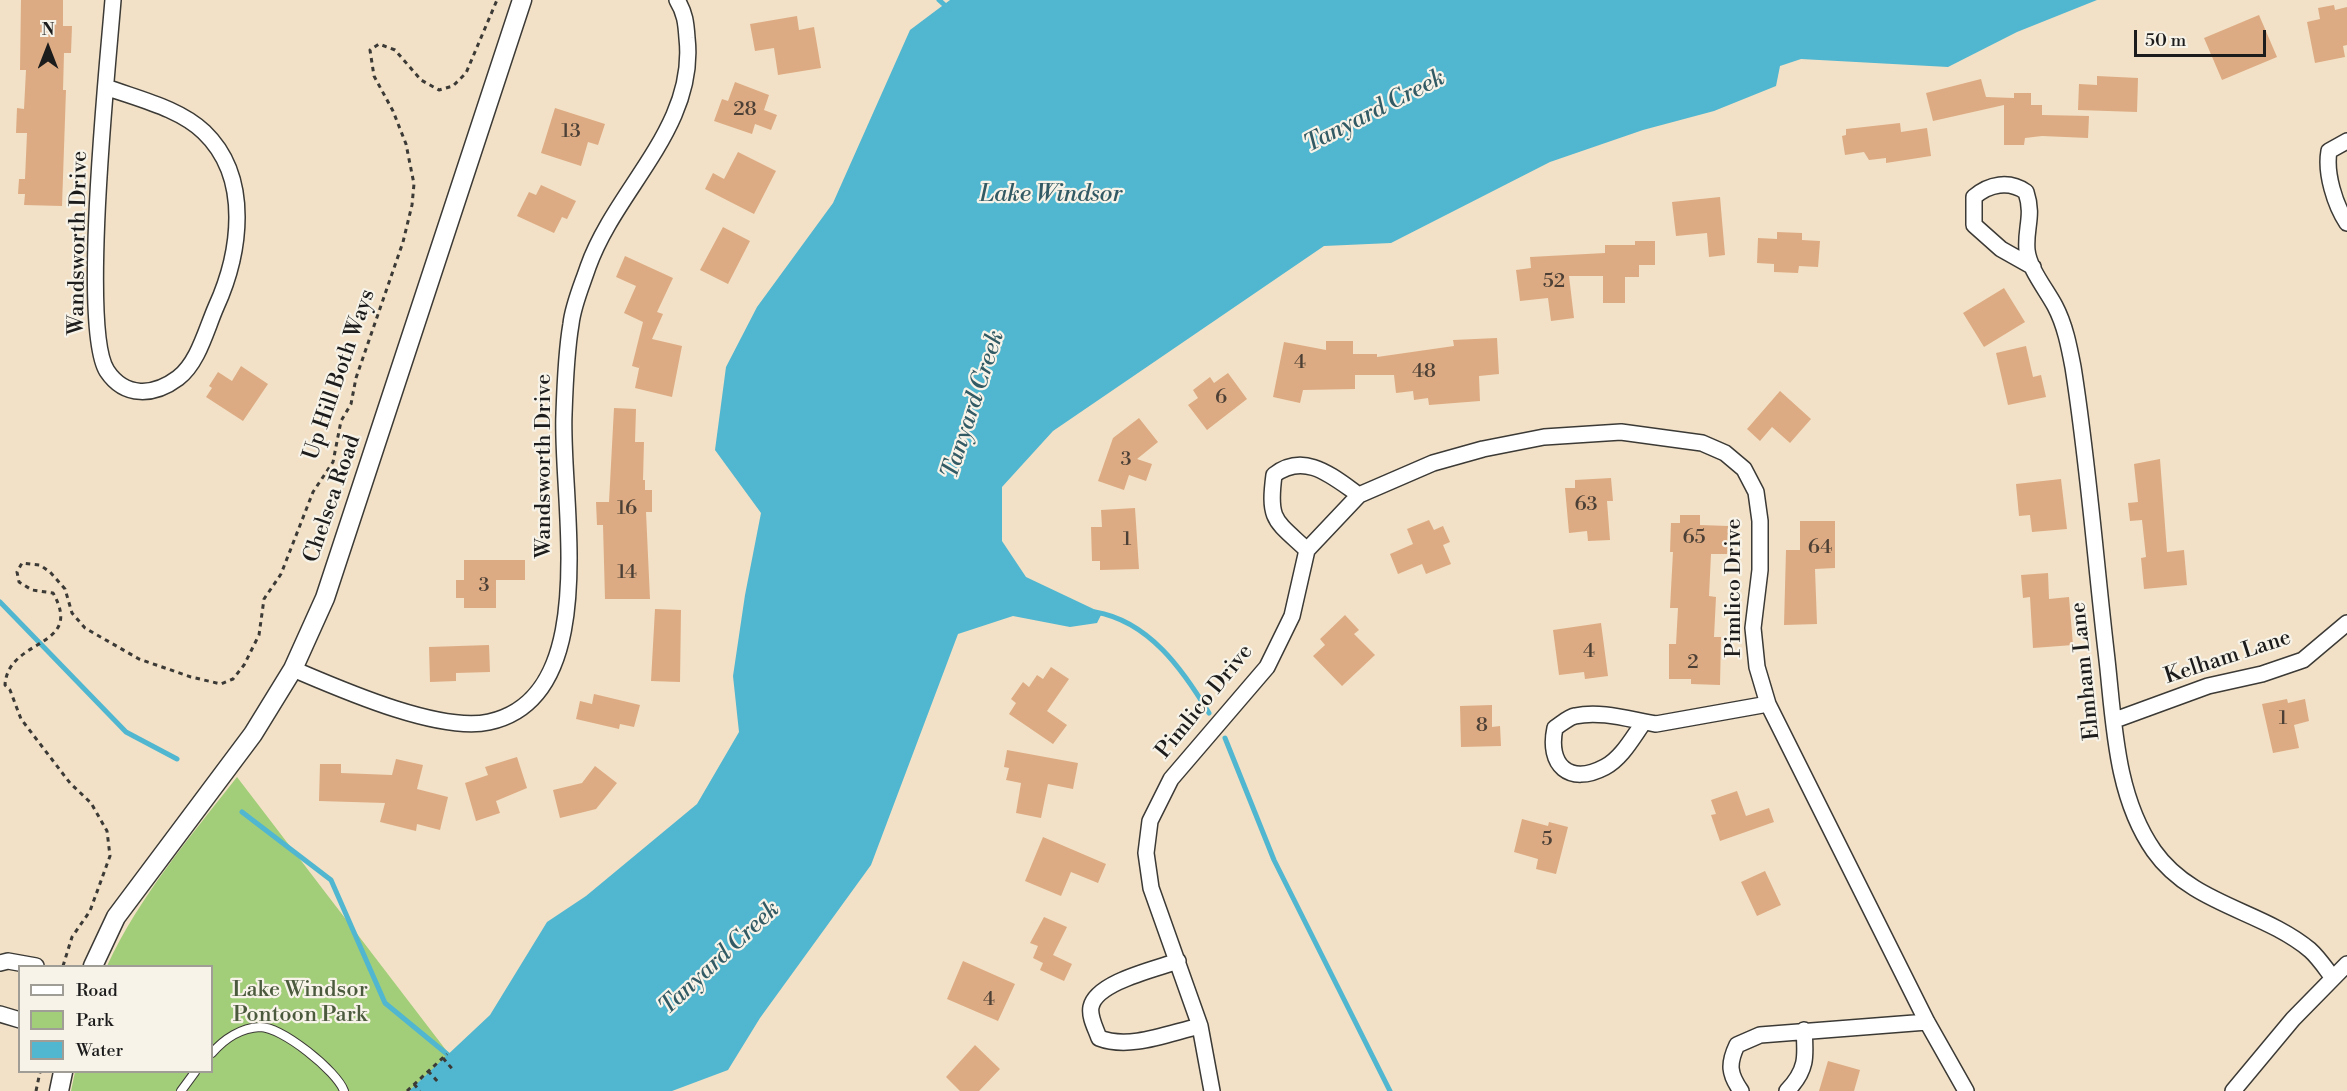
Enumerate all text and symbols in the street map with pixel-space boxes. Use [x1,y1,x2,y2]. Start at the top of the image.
north arrow [18,18,78,78]
scale bar [2137,18,2269,56]
text: N [42,20,54,40]
text: 50 m [2145,29,2186,52]
water label: Tanyard Creek [1300,64,1450,160]
house number: 28 [733,98,757,122]
house number: 13 [561,120,581,144]
street label: Wandsworth Drive [64,151,94,335]
water label: Lake Windsor [980,181,1122,209]
house number: 52 [1543,270,1565,294]
street label: Up Hill Both Ways [298,286,382,464]
water label: Tanyard Creek [936,327,1012,483]
house number: 4 [1294,351,1306,375]
house number: 48 [1412,360,1436,384]
street label: Wandsworth Drive [532,374,558,558]
house number: 6 [1215,386,1227,410]
street label: Chelsea Road [299,432,367,566]
house number: 3 [1120,448,1132,472]
house number: 63 [1574,493,1598,517]
house number: 16 [617,497,637,521]
street label: Pimlico Drive [1722,518,1748,658]
house number: 65 [1682,526,1706,550]
house number: 1 [1123,528,1131,552]
house number: 64 [1808,536,1832,560]
house number: 14 [617,561,637,585]
house number: 3 [478,574,490,598]
street label: Elmham Lane [2066,601,2106,741]
street label: Kelham Lane [2161,625,2295,691]
street label: Pimlico Drive [1151,640,1259,764]
house number: 4 [1583,640,1595,664]
house number: 2 [1687,651,1699,675]
house number: 1 [2279,707,2287,731]
house number: 8 [1476,714,1488,738]
house number: 5 [1541,828,1553,852]
water label: Tanyard Creek [654,896,786,1022]
legend [18,965,213,1073]
park label: Lake Windsor Pontoon Park [232,978,368,1030]
text: Road [76,979,118,1002]
house number: 4 [983,988,995,1012]
text: Park [76,1009,113,1032]
text: Water [76,1039,123,1062]

